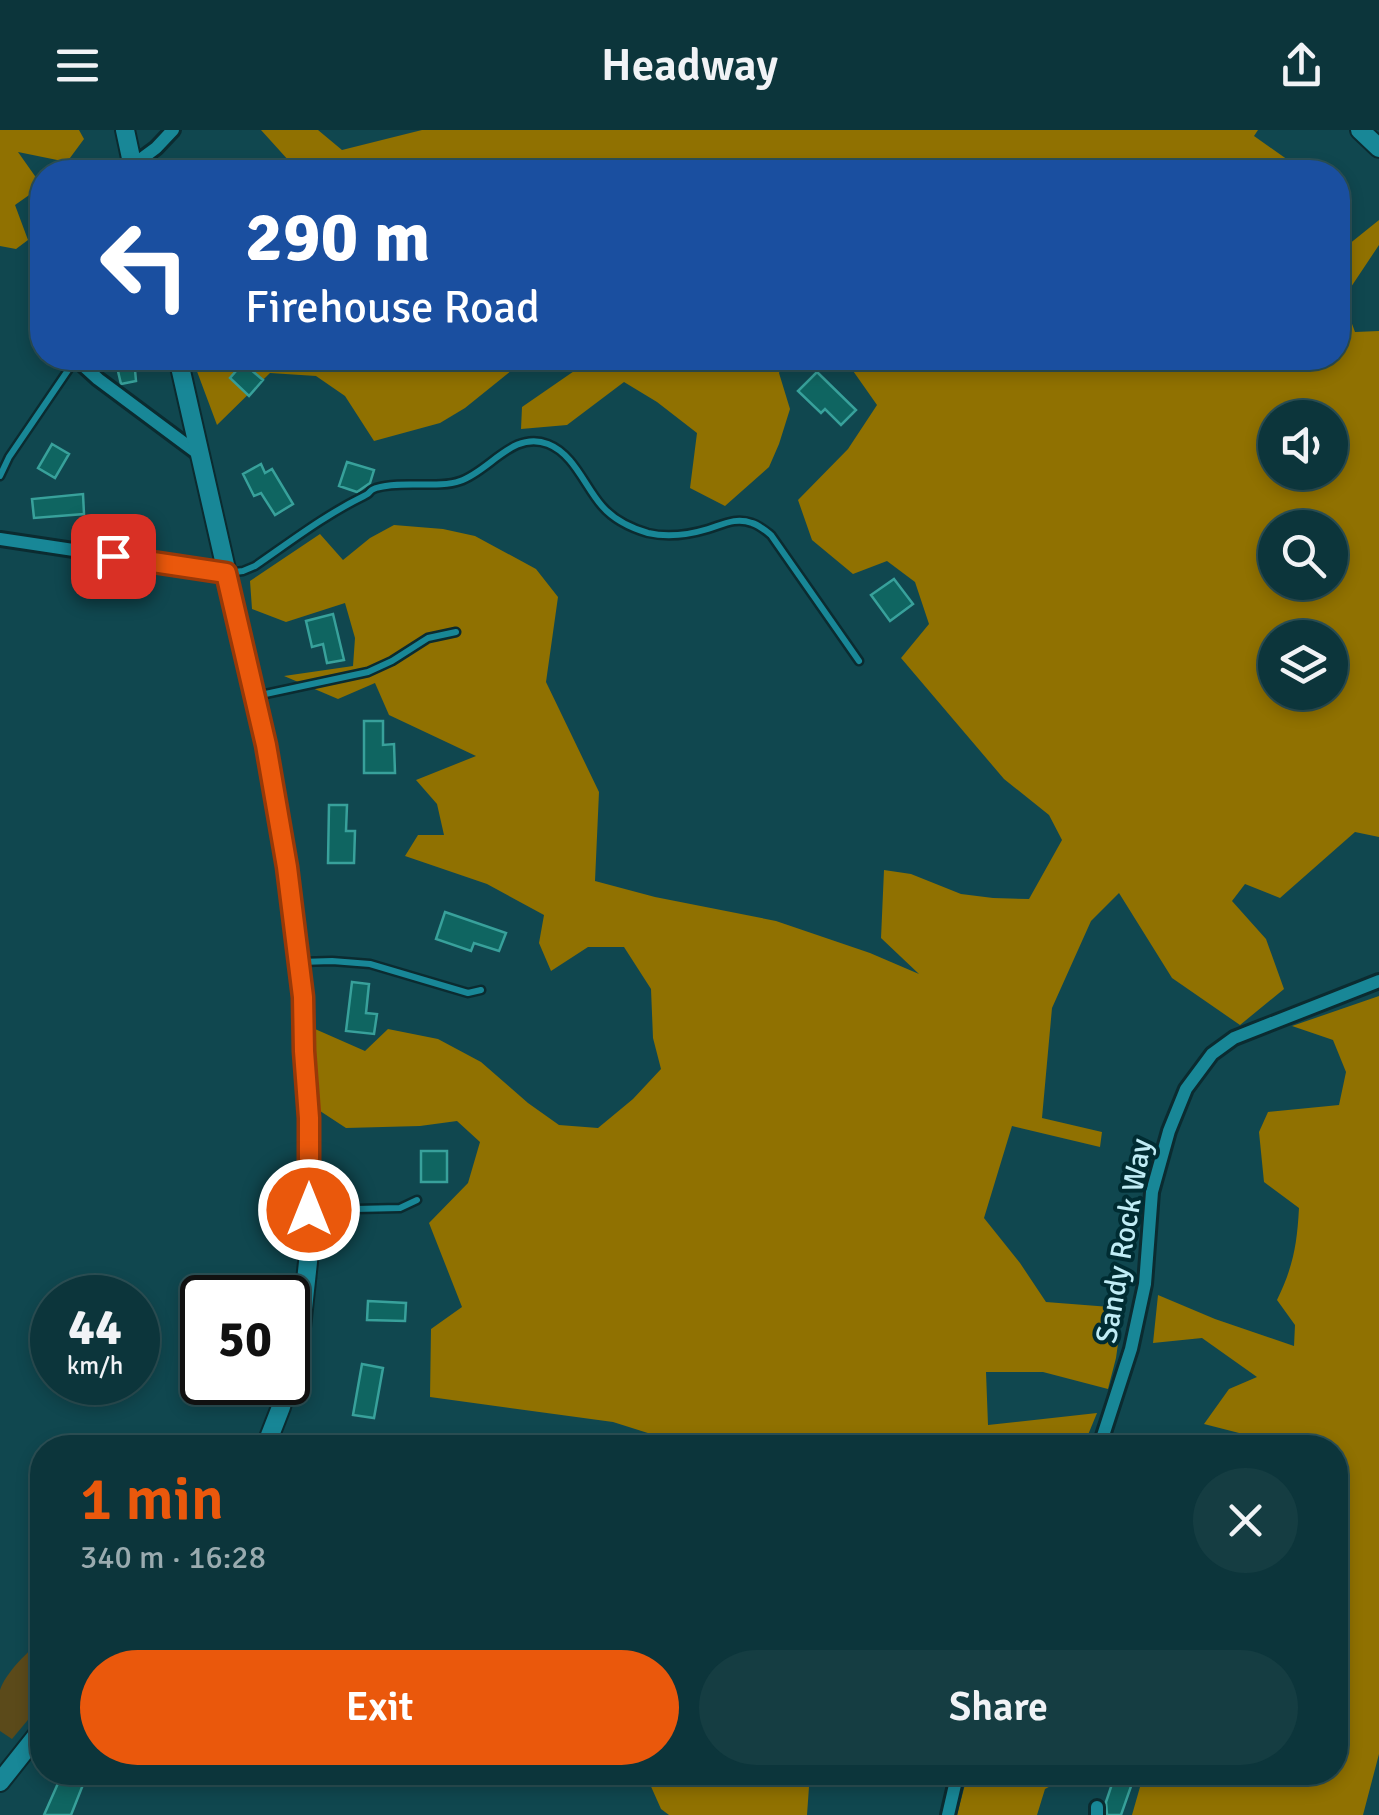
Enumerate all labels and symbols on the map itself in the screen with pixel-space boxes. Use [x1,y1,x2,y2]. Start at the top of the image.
pin [71,514,156,599]
street label: Sandy Rock Way [1088,1136,1160,1346]
position arrow [257,1158,361,1262]
speed limit sign: 50 [180,1275,310,1405]

